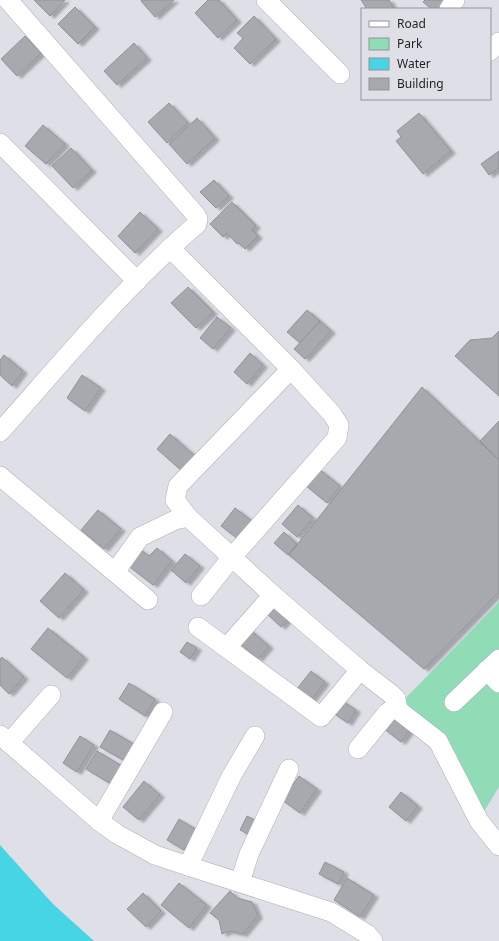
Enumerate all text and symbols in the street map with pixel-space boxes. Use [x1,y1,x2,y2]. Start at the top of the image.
legend [361,8,491,100]
text: Road [397,15,426,32]
text: Park [397,35,423,52]
text: Water [397,55,431,72]
text: Building [397,75,444,92]

